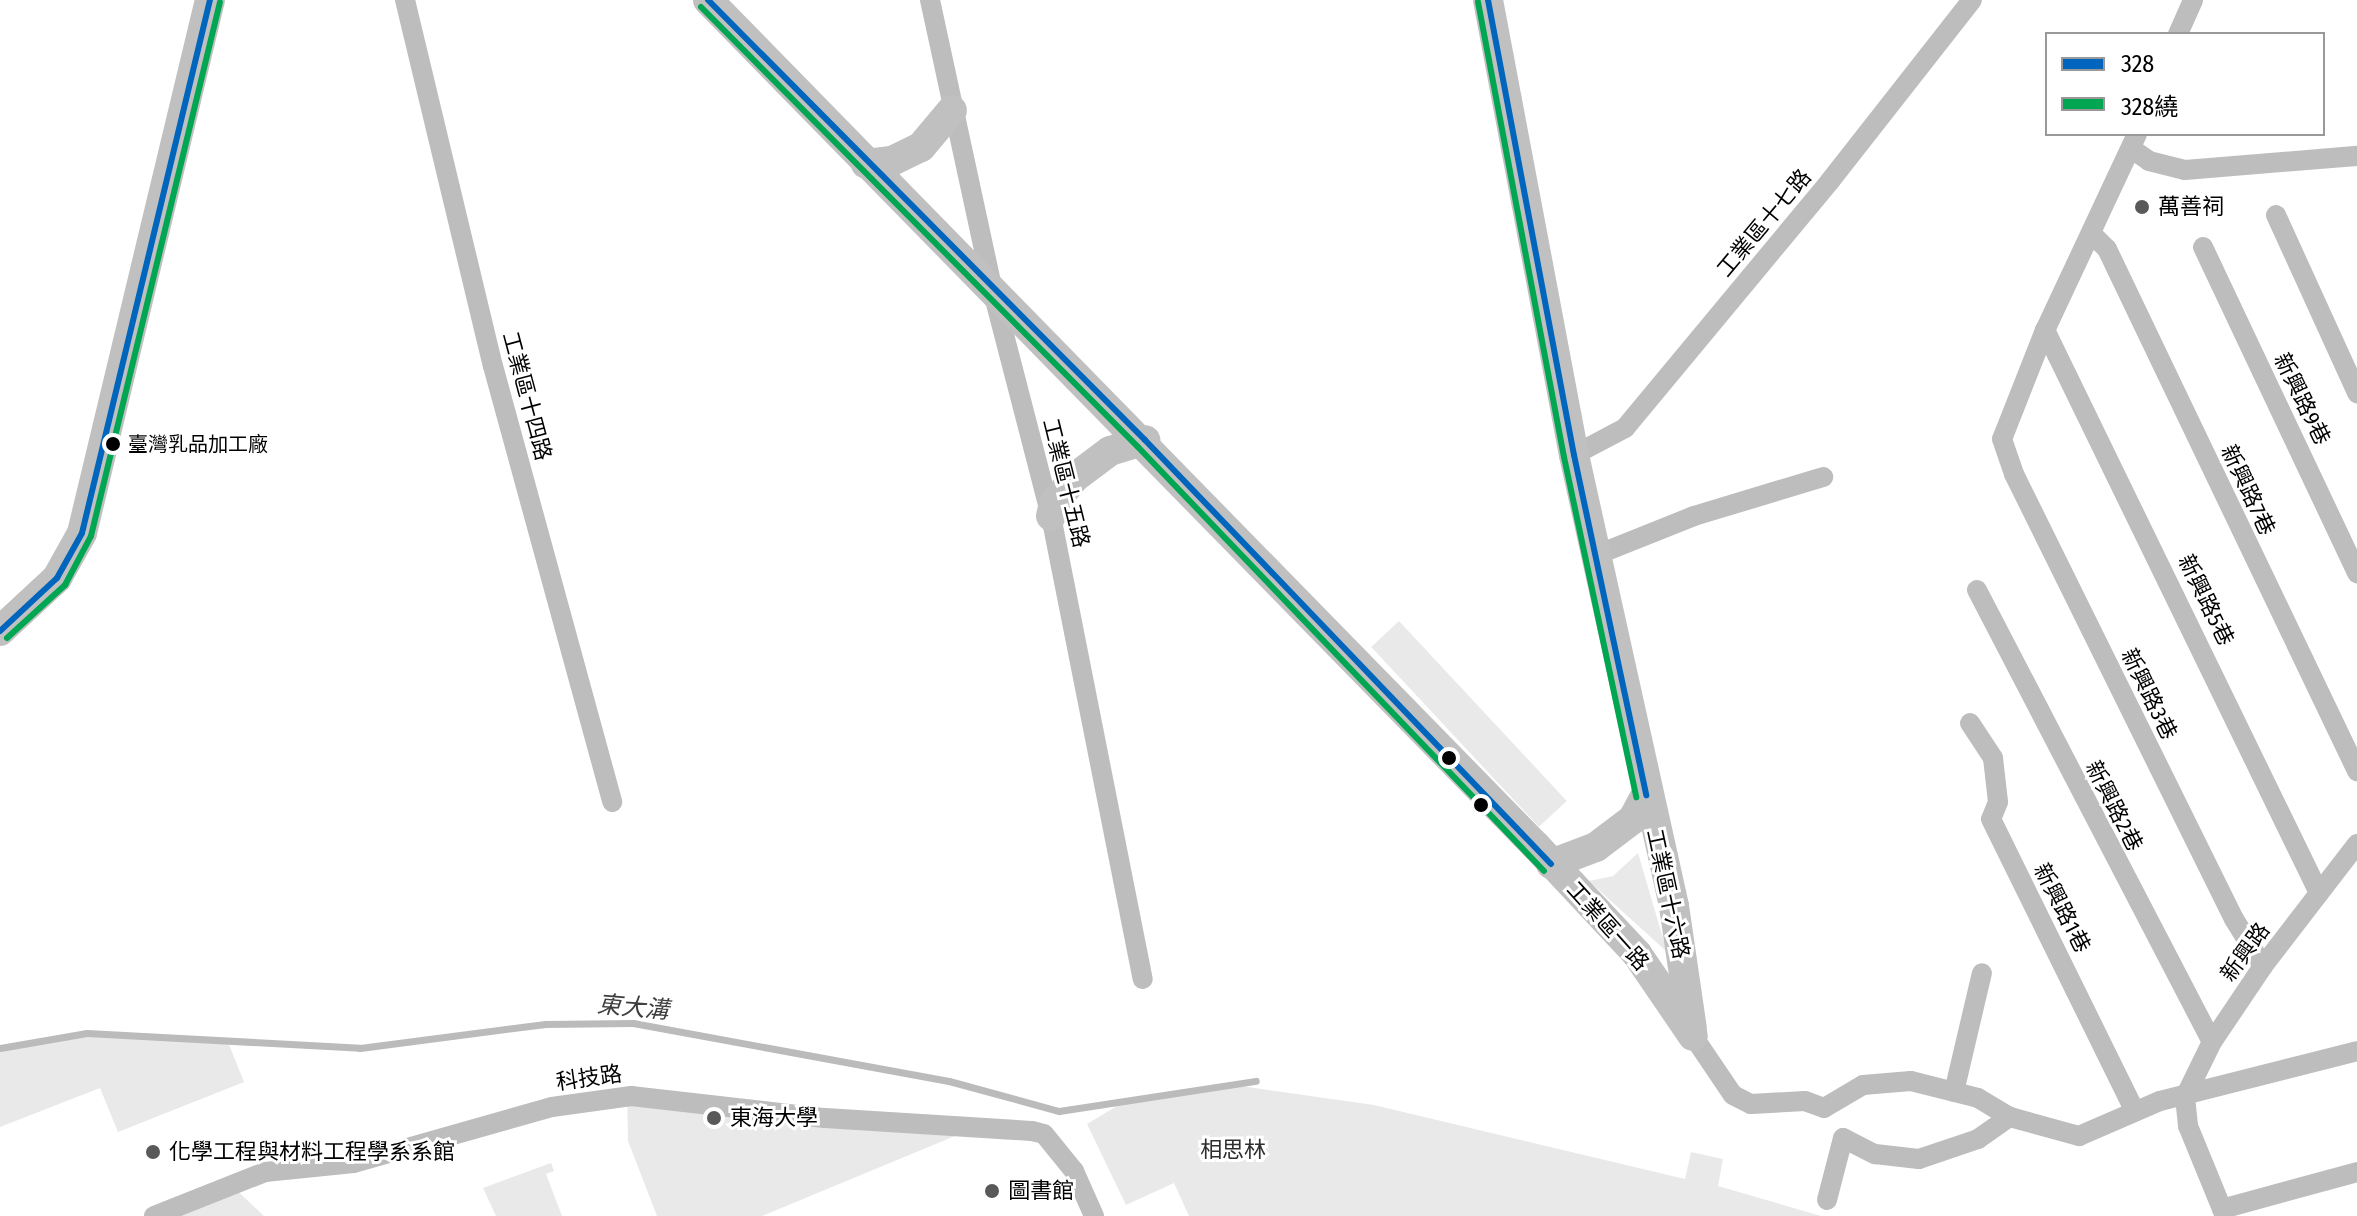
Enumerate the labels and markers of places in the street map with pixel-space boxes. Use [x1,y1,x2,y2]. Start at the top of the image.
place label: 萬善祠 [2158,194,2224,220]
marker: 萬善祠 [2133,198,2151,216]
place label: 臺灣乳品加工廠 [128,432,268,456]
marker: 臺灣乳品加工廠 [105,436,121,452]
unlabelled marker [1441,750,1457,766]
unlabelled marker [1473,797,1489,813]
place label: 東海大學 [730,1105,818,1131]
marker: 東海大學 [705,1109,723,1127]
place label: 化學工程與材料工程學系系館 [169,1139,455,1165]
marker: 化學工程與材料工程學系系館 [144,1143,162,1161]
place label: 圖書館 [1008,1178,1074,1204]
marker: 圖書館 [983,1182,1001,1200]

